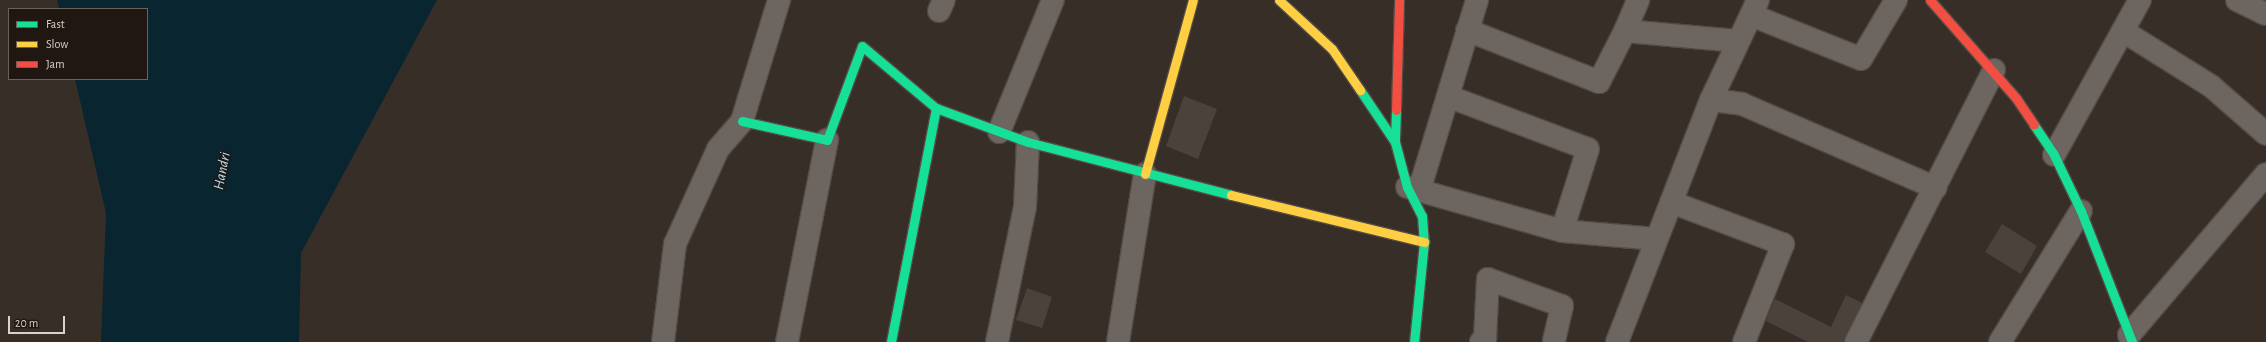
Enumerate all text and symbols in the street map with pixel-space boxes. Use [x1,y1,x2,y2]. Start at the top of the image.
legend [8,8,148,80]
text: Fast [46,18,65,30]
text: Slow [46,38,68,50]
text: Jam [46,58,65,70]
water label: Handri [210,151,234,191]
scale bar [10,308,67,334]
text: 20 m [15,317,38,329]

